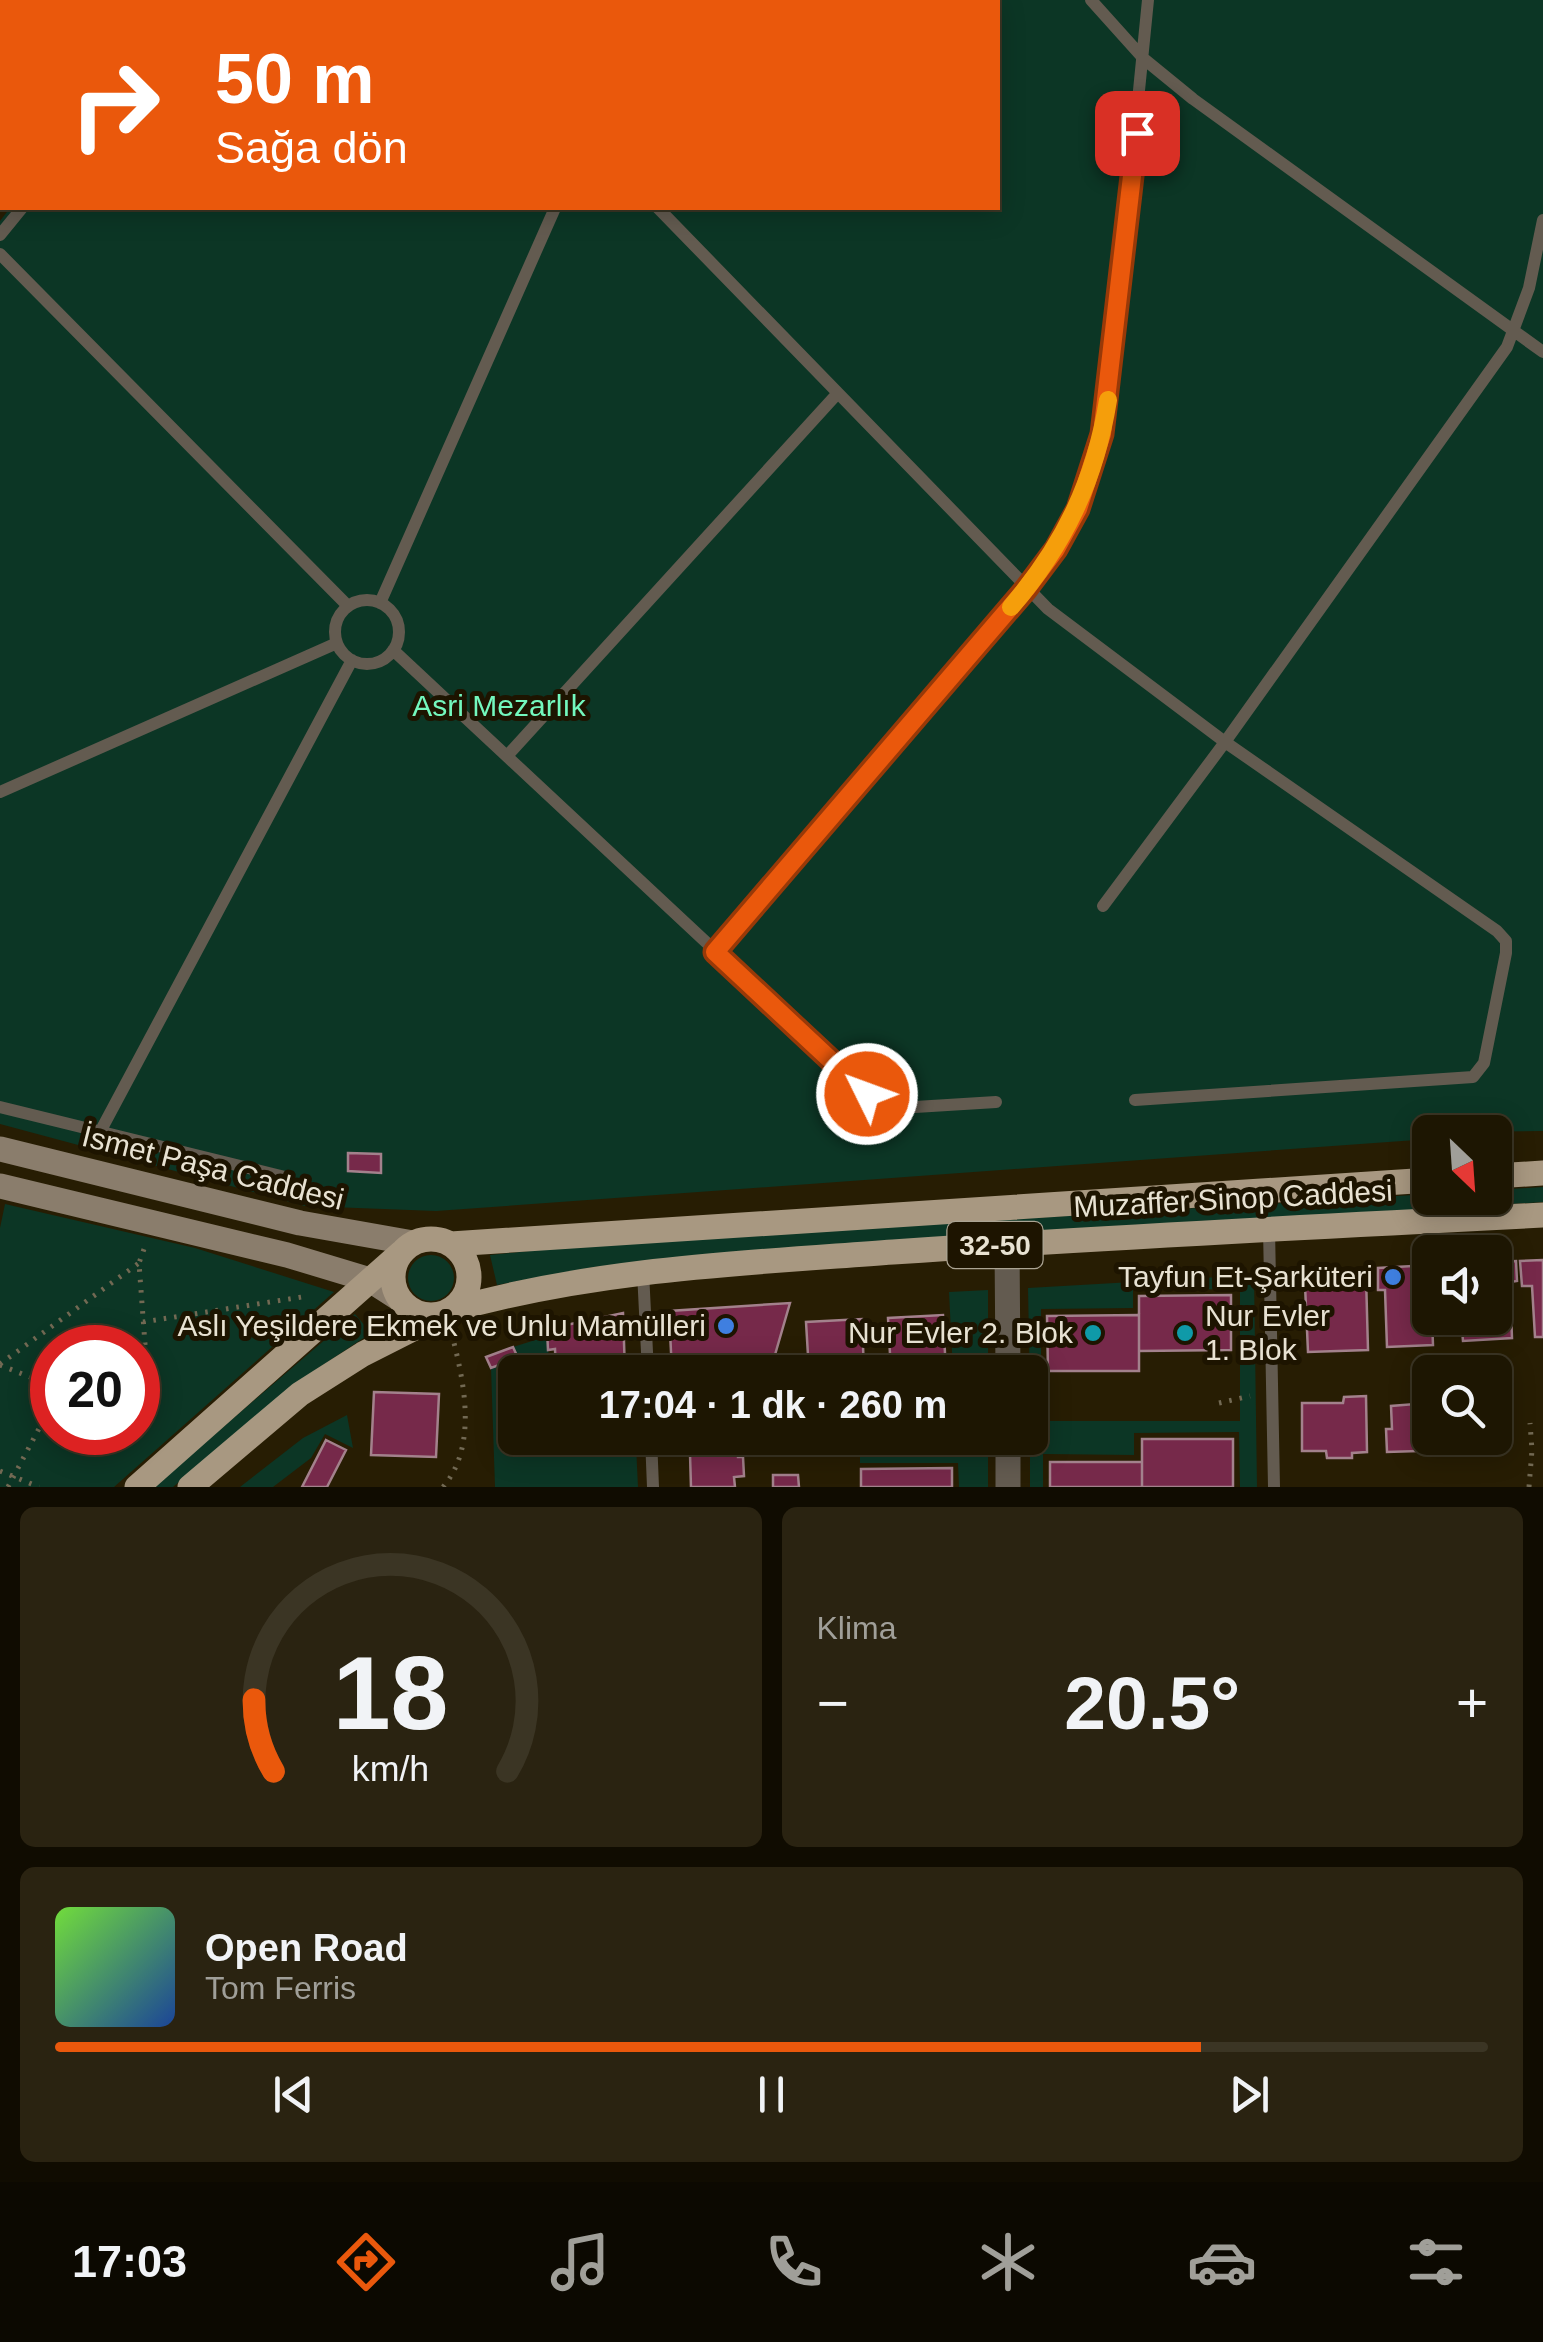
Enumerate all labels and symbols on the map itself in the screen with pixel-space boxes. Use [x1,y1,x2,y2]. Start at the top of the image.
pin [1095,91,1180,176]
park label: Asri Mezarlık [412,689,587,722]
position arrow [815,1042,919,1146]
north arrow [1412,1115,1512,1215]
street label: İsmet Paşa Caddesi [79,1119,347,1216]
street label: Muzaffer Sinop Caddesi [1073,1174,1393,1223]
road number: 32-50 [948,1222,1042,1268]
place label: Tayfun Et-Şarküteri [1118,1260,1373,1293]
marker: Tayfun Et-Şarküteri [1382,1266,1404,1288]
place label: Nur Evler 1. Blok [1205,1299,1330,1366]
place label: Aslı Yeşildere Ekmek ve Unlu Mamülleri [177,1309,706,1342]
marker: Aslı Yeşildere Ekmek ve Unlu Mamülleri [715,1315,737,1337]
place label: Nur Evler 2. Blok [848,1316,1074,1349]
marker: Nur Evler 2. Blok [1082,1322,1104,1344]
marker: Nur Evler 1. Blok [1174,1322,1196,1344]
speed limit sign: 20 [30,1325,160,1455]

